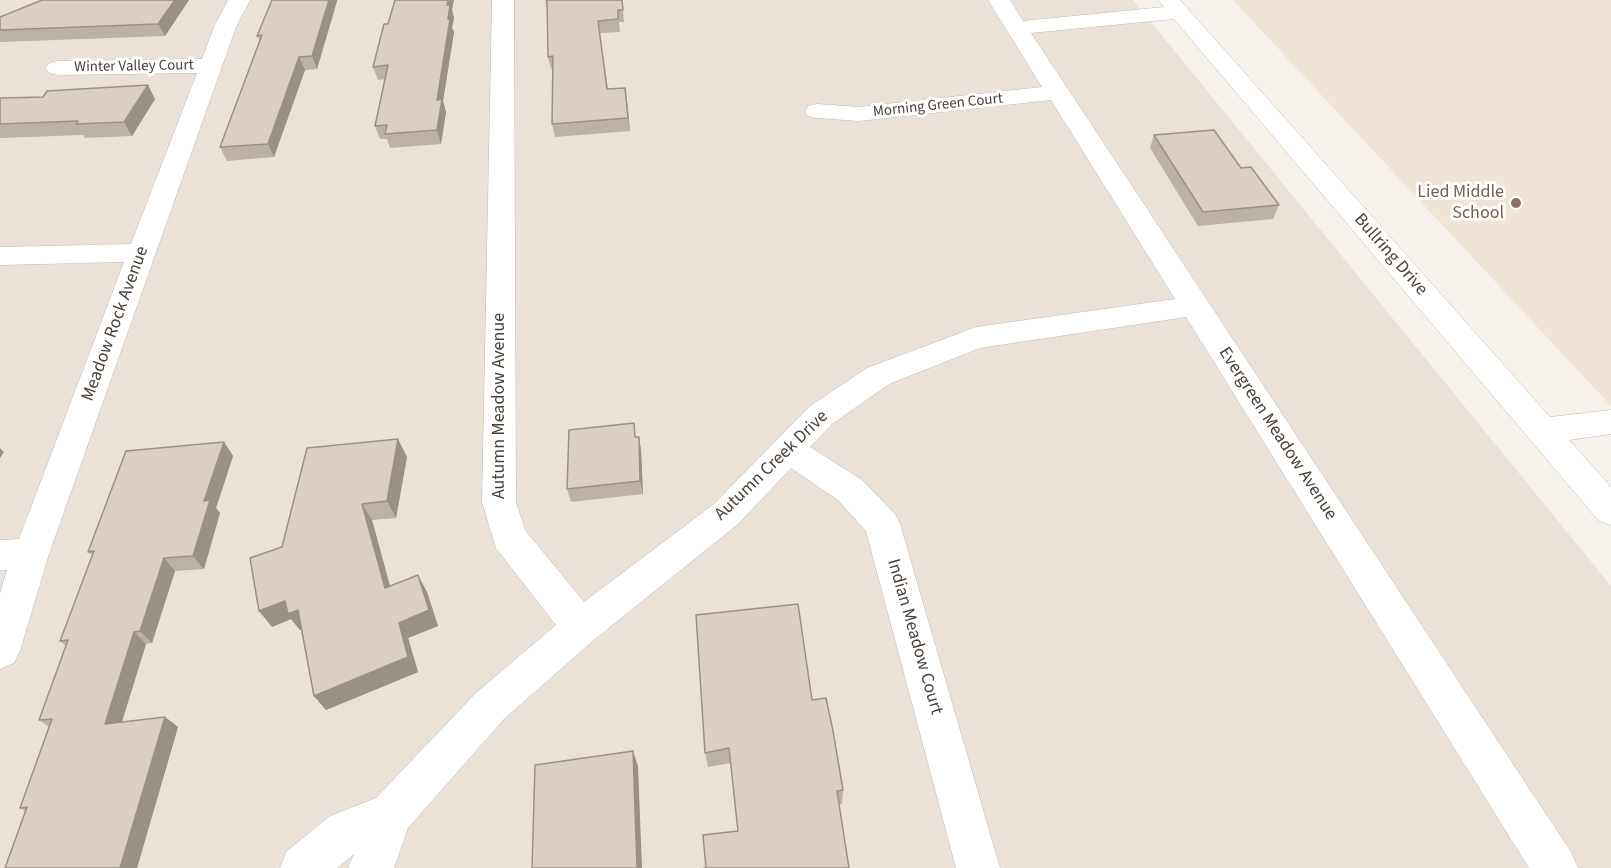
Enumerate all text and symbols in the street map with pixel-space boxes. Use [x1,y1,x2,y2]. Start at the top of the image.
street label: Winter Valley Court [74,57,194,77]
street label: Morning Green Court [872,90,1004,122]
place label: Lied Middle School [1417,182,1504,224]
marker: Lied Middle School [1509,196,1523,210]
street label: Bullring Drive [1348,210,1432,300]
street label: Meadow Rock Avenue [78,244,154,404]
street label: Autumn Meadow Avenue [489,313,511,499]
street label: Evergreen Meadow Avenue [1213,344,1341,524]
street label: Autumn Creek Drive [711,406,833,526]
street label: Indian Meadow Court [881,557,947,717]

